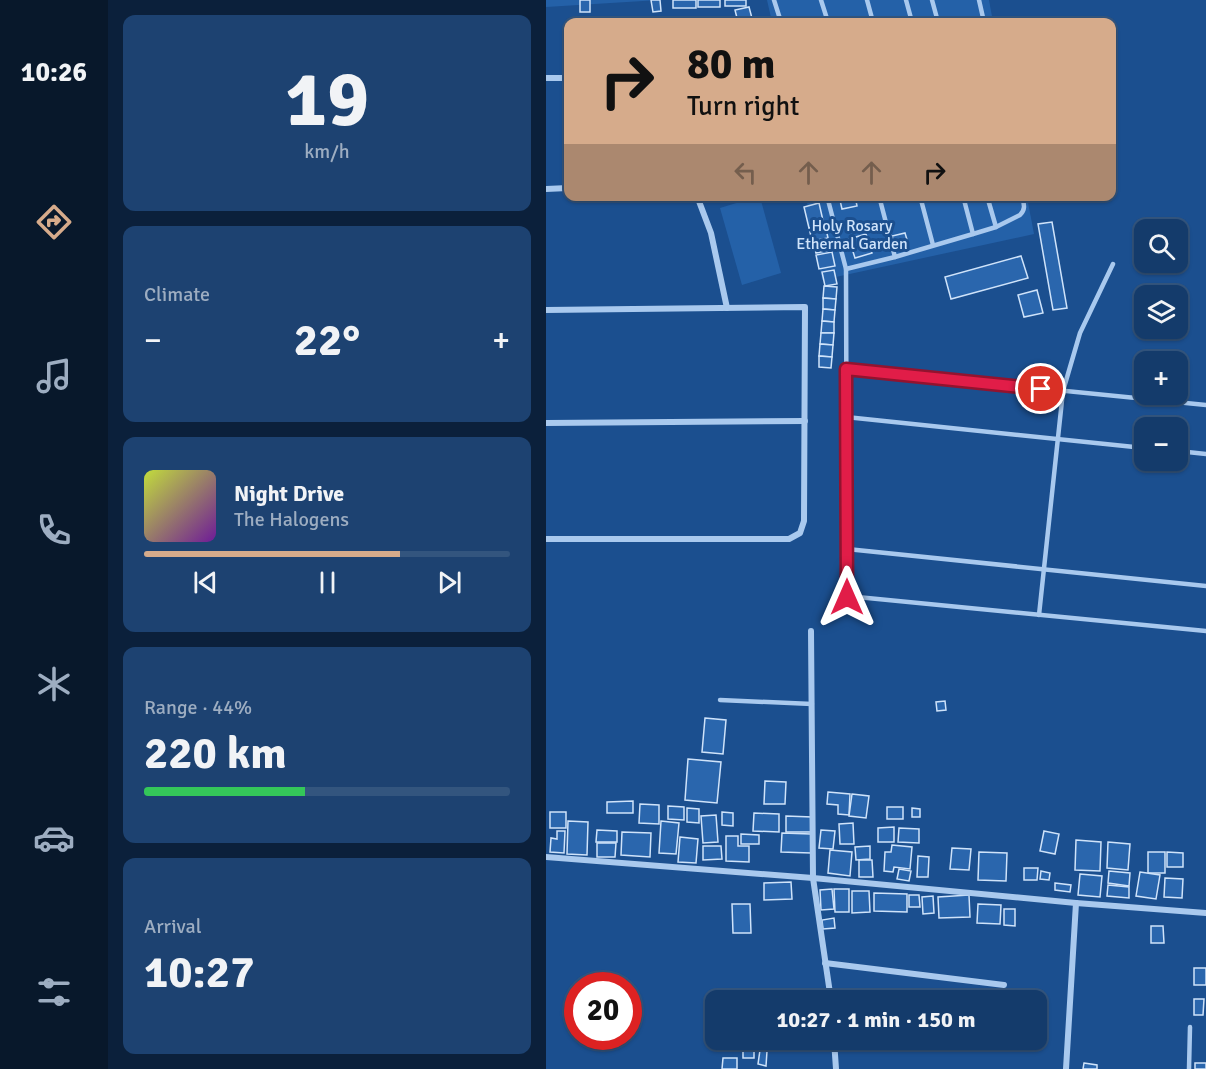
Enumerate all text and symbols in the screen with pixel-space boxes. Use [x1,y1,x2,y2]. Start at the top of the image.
text: 80 m [687,39,776,90]
icon: right [588,42,666,120]
text: 19 [285,52,369,148]
text: 10:26 [21,56,87,89]
text: Turn right [687,90,800,123]
text: km/h [304,139,350,164]
icon: left [729,156,762,189]
icon: ahead [792,156,825,189]
icon: ahead [855,156,888,189]
icon: right [918,156,951,189]
icon: directions [33,201,75,243]
park label: Holy Rosary Ethernal Garden [796,216,908,254]
map controls [1134,219,1188,471]
button: search [1134,219,1188,273]
text: Climate [144,282,210,307]
button: layers [1134,285,1188,339]
text: 22° [294,313,360,368]
text: − [144,320,162,361]
text: + [492,320,510,361]
button: + [1134,351,1188,405]
icon: music [33,355,75,397]
pin [1015,363,1066,414]
icon: arrive [1024,372,1057,405]
button: − [1134,417,1188,471]
text: Night Drive [234,480,344,507]
text: The Halogens [234,507,349,532]
icon: phone [33,509,75,551]
position arrow [815,565,879,629]
icon: previous [189,566,222,599]
icon: pause [311,566,344,599]
icon: next [433,566,466,599]
icon: climate [33,663,75,705]
text: Range · 44% [144,695,252,720]
text: 220 km [144,726,287,781]
icon: car [33,817,75,859]
text: Arrival [144,914,202,939]
text: 10:27 [144,945,254,1000]
icon: filters [33,971,75,1013]
speed limit sign: 20 [564,972,642,1050]
text: 10:27 · 1 min · 150 m [776,1006,976,1033]

